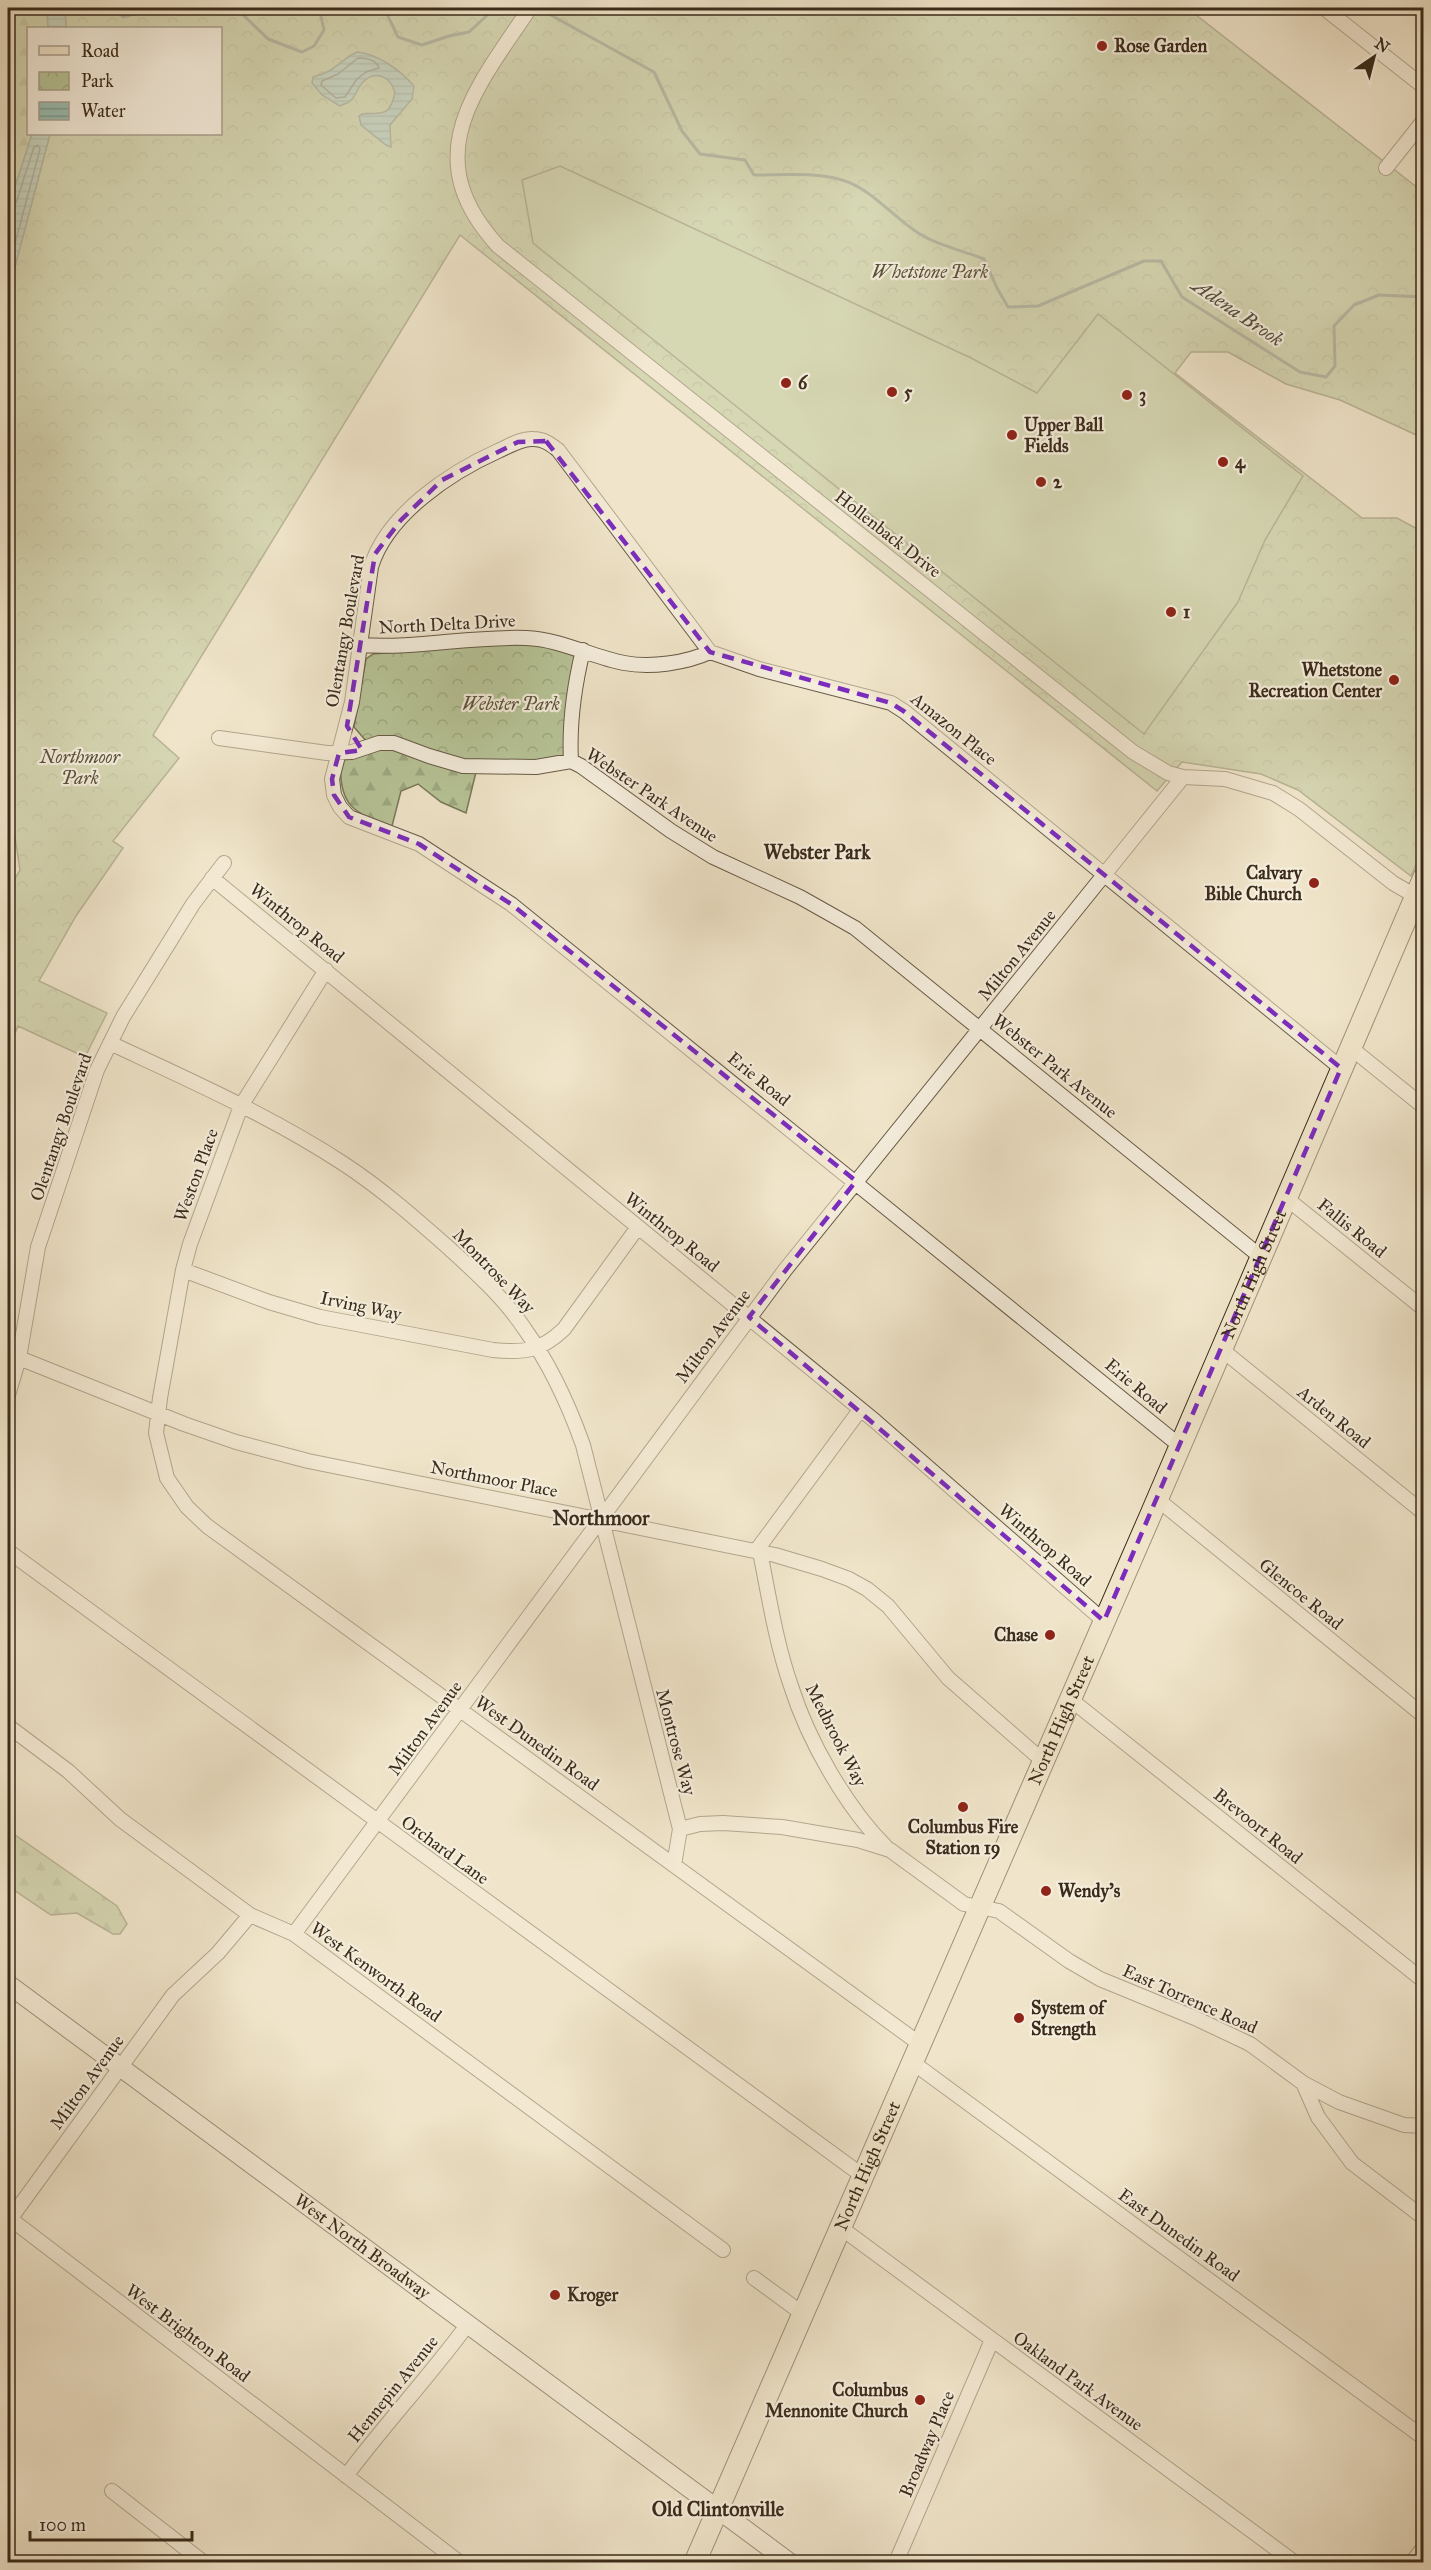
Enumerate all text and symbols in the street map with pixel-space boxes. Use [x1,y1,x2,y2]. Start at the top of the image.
legend [27,27,222,135]
north arrow [1344,27,1404,87]
text: N [1371,33,1394,57]
place label: Rose Garden [1114,35,1208,57]
marker: Rose Garden [1095,39,1109,53]
text: Road [81,40,119,62]
text: Park [81,70,114,92]
text: Water [81,100,126,122]
park label: Whetstone Park [872,261,988,283]
water label: Adena Brook [1186,272,1288,351]
place label: 6 [798,372,808,394]
marker: 6 [779,376,793,390]
place label: 5 [904,381,913,403]
place label: 3 [1139,384,1146,407]
marker: 5 [885,385,899,399]
marker: 3 [1120,388,1134,402]
place label: Upper Ball Fields [1024,414,1104,457]
marker: Upper Ball Fields [1005,428,1019,442]
place label: 4 [1235,451,1246,474]
marker: 4 [1216,455,1230,469]
place label: 2 [1053,471,1063,493]
marker: 2 [1034,475,1048,489]
street label: Hollenback Drive [830,486,946,582]
street label: Olentangy Boulevard [321,553,370,709]
place label: 1 [1183,601,1190,623]
marker: 1 [1164,605,1178,619]
street label: North Delta Drive [378,609,516,639]
place label: Whetstone Recreation Center [1249,659,1383,702]
marker: Whetstone Recreation Center [1387,673,1401,687]
street label: Amazon Place [906,687,1001,770]
park label: Webster Park [462,693,560,715]
street label: Webster Park Avenue [582,743,722,847]
park label: Northmoor Park [39,746,121,789]
district label: Webster Park [764,840,871,864]
place label: Calvary Bible Church [1204,862,1304,905]
marker: Calvary Bible Church [1307,876,1321,890]
street label: Winthrop Road [245,878,349,968]
street label: Milton Avenue [973,905,1061,1005]
street label: Webster Park Avenue [988,1009,1122,1123]
street label: Erie Road [723,1047,795,1111]
street label: Olentangy Boulevard [25,1050,98,1204]
street label: Weston Place [169,1125,223,1225]
street label: Winthrop Road [620,1187,724,1277]
street label: Fallis Road [1313,1194,1391,1262]
street label: North High Street [1216,1205,1292,1342]
street label: Montrose Way [448,1224,540,1318]
street label: Milton Avenue [671,1285,755,1387]
street label: Irving Way [318,1287,404,1326]
street label: Erie Road [1100,1354,1172,1418]
street label: Arden Road [1292,1380,1375,1453]
street label: Northmoor Place [429,1456,559,1502]
street label: Winthrop Road [994,1499,1096,1591]
district label: Northmoor [552,1506,650,1530]
street label: Glencoe Road [1255,1553,1347,1635]
place label: Chase [994,1624,1039,1646]
marker: Chase [1043,1628,1057,1642]
street label: North High Street [1023,1652,1099,1788]
street label: Milton Avenue [383,1676,467,1780]
street label: Medbrook Way [801,1680,872,1791]
street label: Montrose Way [651,1686,701,1798]
street label: West Dunedin Road [471,1691,603,1795]
street label: Brevoort Road [1209,1783,1307,1869]
marker: Columbus Fire Station 19 [956,1800,970,1814]
street label: Orchard Lane [397,1811,493,1889]
place label: Columbus Fire Station 19 [908,1816,1019,1860]
place label: Wendy's [1058,1880,1121,1903]
marker: Wendy's [1039,1884,1053,1898]
street label: West Kenworth Road [306,1917,446,2027]
street label: East Torrence Road [1119,1959,1261,2039]
place label: System of Strength [1031,1997,1107,2041]
marker: System of Strength [1012,2011,1026,2025]
street label: Milton Avenue [45,2030,129,2134]
street label: North High Street [830,2097,905,2234]
street label: East Dunedin Road [1114,2184,1244,2286]
street label: West North Broadway [290,2189,435,2304]
street label: West Brighton Road [121,2279,255,2388]
place label: Kroger [567,2284,620,2307]
marker: Kroger [548,2288,562,2302]
street label: Oakland Park Avenue [1009,2326,1147,2436]
street label: Hennepin Avenue [343,2331,443,2447]
place label: Columbus Mennonite Church [765,2379,909,2422]
street label: Broadway Place [895,2387,959,2501]
marker: Columbus Mennonite Church [913,2393,927,2407]
district label: Old Clintonville [652,2497,785,2521]
scale bar [30,2504,192,2542]
text: 100 m [39,2514,86,2536]

